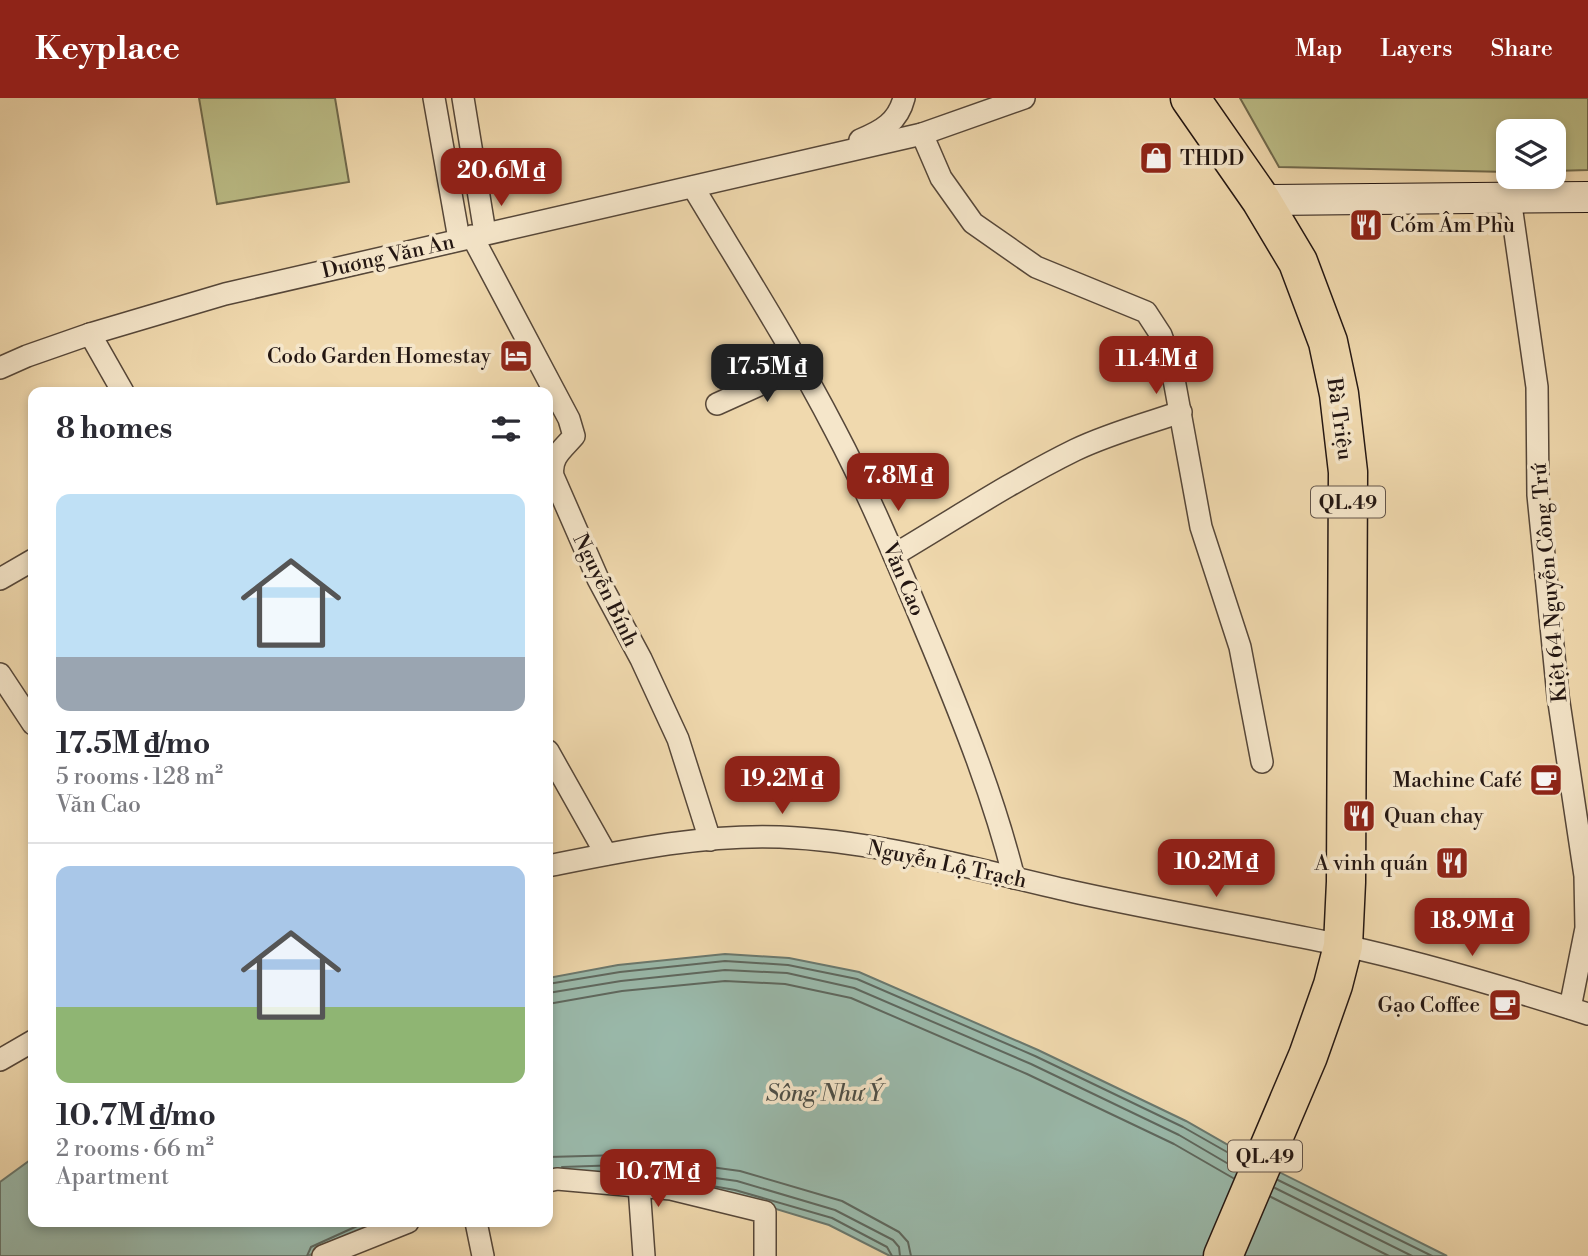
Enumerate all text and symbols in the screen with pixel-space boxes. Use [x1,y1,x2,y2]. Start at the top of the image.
text: Keyplace [35,29,180,70]
text: Map [1295,34,1342,64]
text: Layers [1380,34,1452,64]
text: Share [1490,34,1553,64]
map controls [1496,119,1566,189]
button: layers [1496,119,1566,189]
shop icon: THDD [1137,139,1175,177]
place label: THDD [1180,146,1244,172]
pin: 20.6M ₫ [436,148,566,208]
text: 20.6M ₫ [457,157,545,185]
restaurant icon: Cóm Âm Phù [1347,206,1385,244]
place label: Cóm Âm Phù [1390,211,1515,239]
street label: Dương Văn An [319,229,458,285]
pin: 11.4M ₫ [1091,336,1221,396]
hotel icon: Codo Garden Homestay [497,337,535,375]
place label: Codo Garden Homestay [267,344,492,370]
pin: 17.5M ₫ [702,344,832,404]
text: 11.4M ₫ [1115,345,1197,373]
text: 17.5M ₫ [727,353,807,381]
street label: Bà Triệu [1320,375,1358,462]
text: 8 homes [56,410,172,448]
icon: filters [487,410,525,448]
pin: 7.8M ₫ [841,454,955,513]
street label: Kiệt 64 Nguyễn Công Trứ [1527,461,1573,704]
text: 7.8M ₫ [863,462,933,490]
road number: QL.49 [1311,486,1385,518]
street label: Nguyễn Bính [567,530,644,652]
street label: Văn Cao [876,538,930,620]
icon: home [228,540,354,666]
text: 17.5M ₫/mo [56,725,210,763]
pin: 19.2M ₫ [717,756,847,816]
cafe icon: Machine Café [1527,761,1565,799]
text: 5 rooms · 128 m² [56,763,223,791]
text: 19.2M ₫ [741,765,823,793]
place label: Machine Café [1393,768,1522,794]
text: Văn Cao [56,791,141,819]
restaurant icon: Quan chay [1340,797,1378,835]
place label: Quan chay [1384,804,1484,830]
street label: Nguyễn Lộ Trạch [865,835,1029,895]
pin: 10.2M ₫ [1151,840,1281,899]
restaurant icon: A vinh quán [1433,844,1471,882]
text: 10.2M ₫ [1174,848,1258,876]
place label: A vinh quán [1313,851,1428,877]
pin: 18.9M ₫ [1407,898,1537,958]
text: 18.9M ₫ [1431,907,1513,935]
icon: home [228,912,354,1038]
cafe icon: Gạo Coffee [1486,986,1524,1024]
place label: Gạo Coffee [1378,993,1480,1019]
water label: Sông Như Ý [766,1077,887,1108]
text: 10.7M ₫/mo [56,1097,216,1135]
text: 2 rooms · 66 m² [56,1135,214,1163]
road number: QL.49 [1228,1140,1302,1172]
pin: 10.7M ₫ [593,1150,723,1209]
text: 10.7M ₫ [616,1158,700,1186]
text: Apartment [56,1163,169,1191]

